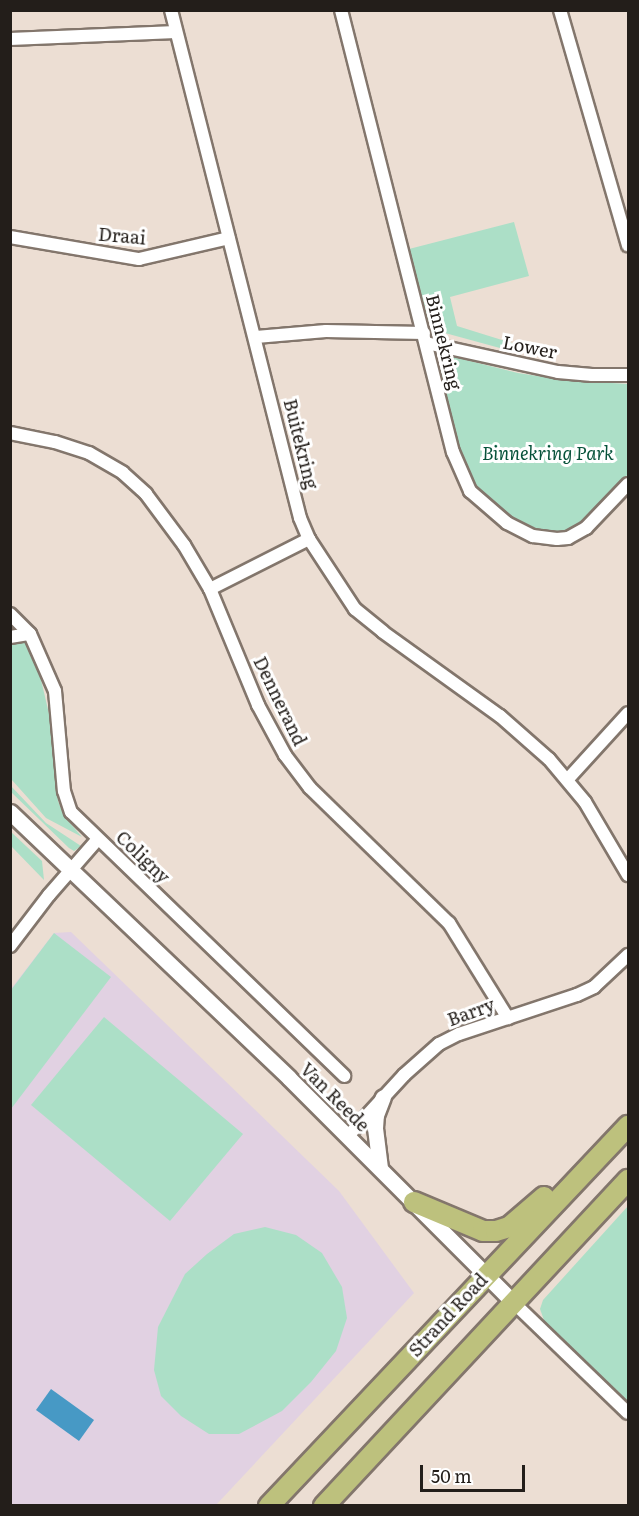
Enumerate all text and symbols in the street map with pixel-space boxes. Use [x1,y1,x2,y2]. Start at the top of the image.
street label: Draai [97,223,147,249]
street label: Binnekring [422,292,466,392]
street label: Lower [501,331,559,363]
street label: Buitekring [279,397,323,491]
park label: Binnekring Park [482,442,614,464]
street label: Dennerand [249,653,311,749]
street label: Coligny [112,826,174,888]
street label: Barry [444,994,498,1030]
street label: Van Reede [296,1058,374,1136]
street label: Strand Road [404,1269,492,1361]
scale bar [423,1453,528,1491]
text: 50 m [431,1462,472,1489]

